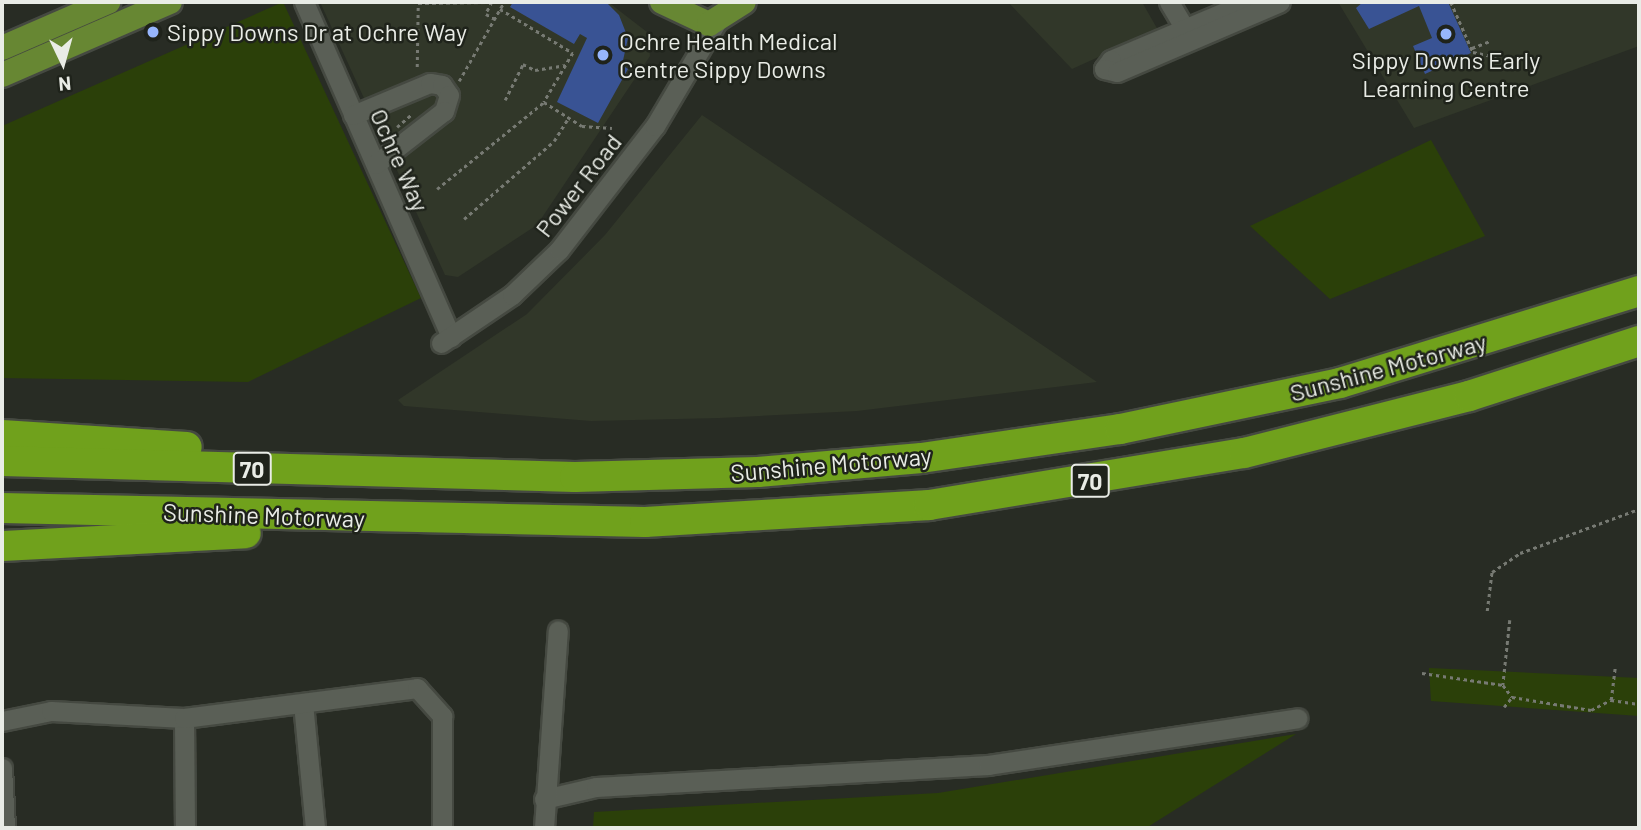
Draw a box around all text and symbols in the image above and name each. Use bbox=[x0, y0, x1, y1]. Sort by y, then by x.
place label: Sippy Downs Dr at Ochre Way bbox=[167, 18, 467, 46]
marker: Sippy Downs Dr at Ochre Way bbox=[145, 24, 161, 40]
marker: Sippy Downs Early Learning Centre bbox=[1438, 26, 1454, 42]
place label: Ochre Health Medical Centre Sippy Downs bbox=[619, 27, 838, 83]
north arrow bbox=[28, 28, 98, 98]
marker: Ochre Health Medical Centre Sippy Downs bbox=[593, 45, 613, 65]
place label: Sippy Downs Early Learning Centre bbox=[1352, 46, 1540, 102]
text: N bbox=[58, 72, 72, 96]
street label: Ochre Way bbox=[365, 104, 435, 216]
street label: Power Road bbox=[529, 128, 627, 242]
street label: Sunshine Motorway bbox=[1287, 327, 1489, 407]
street label: Sunshine Motorway bbox=[729, 441, 933, 487]
road number: 70 bbox=[231, 449, 273, 489]
road number: 70 bbox=[1069, 461, 1111, 500]
street label: Sunshine Motorway bbox=[163, 497, 365, 533]

